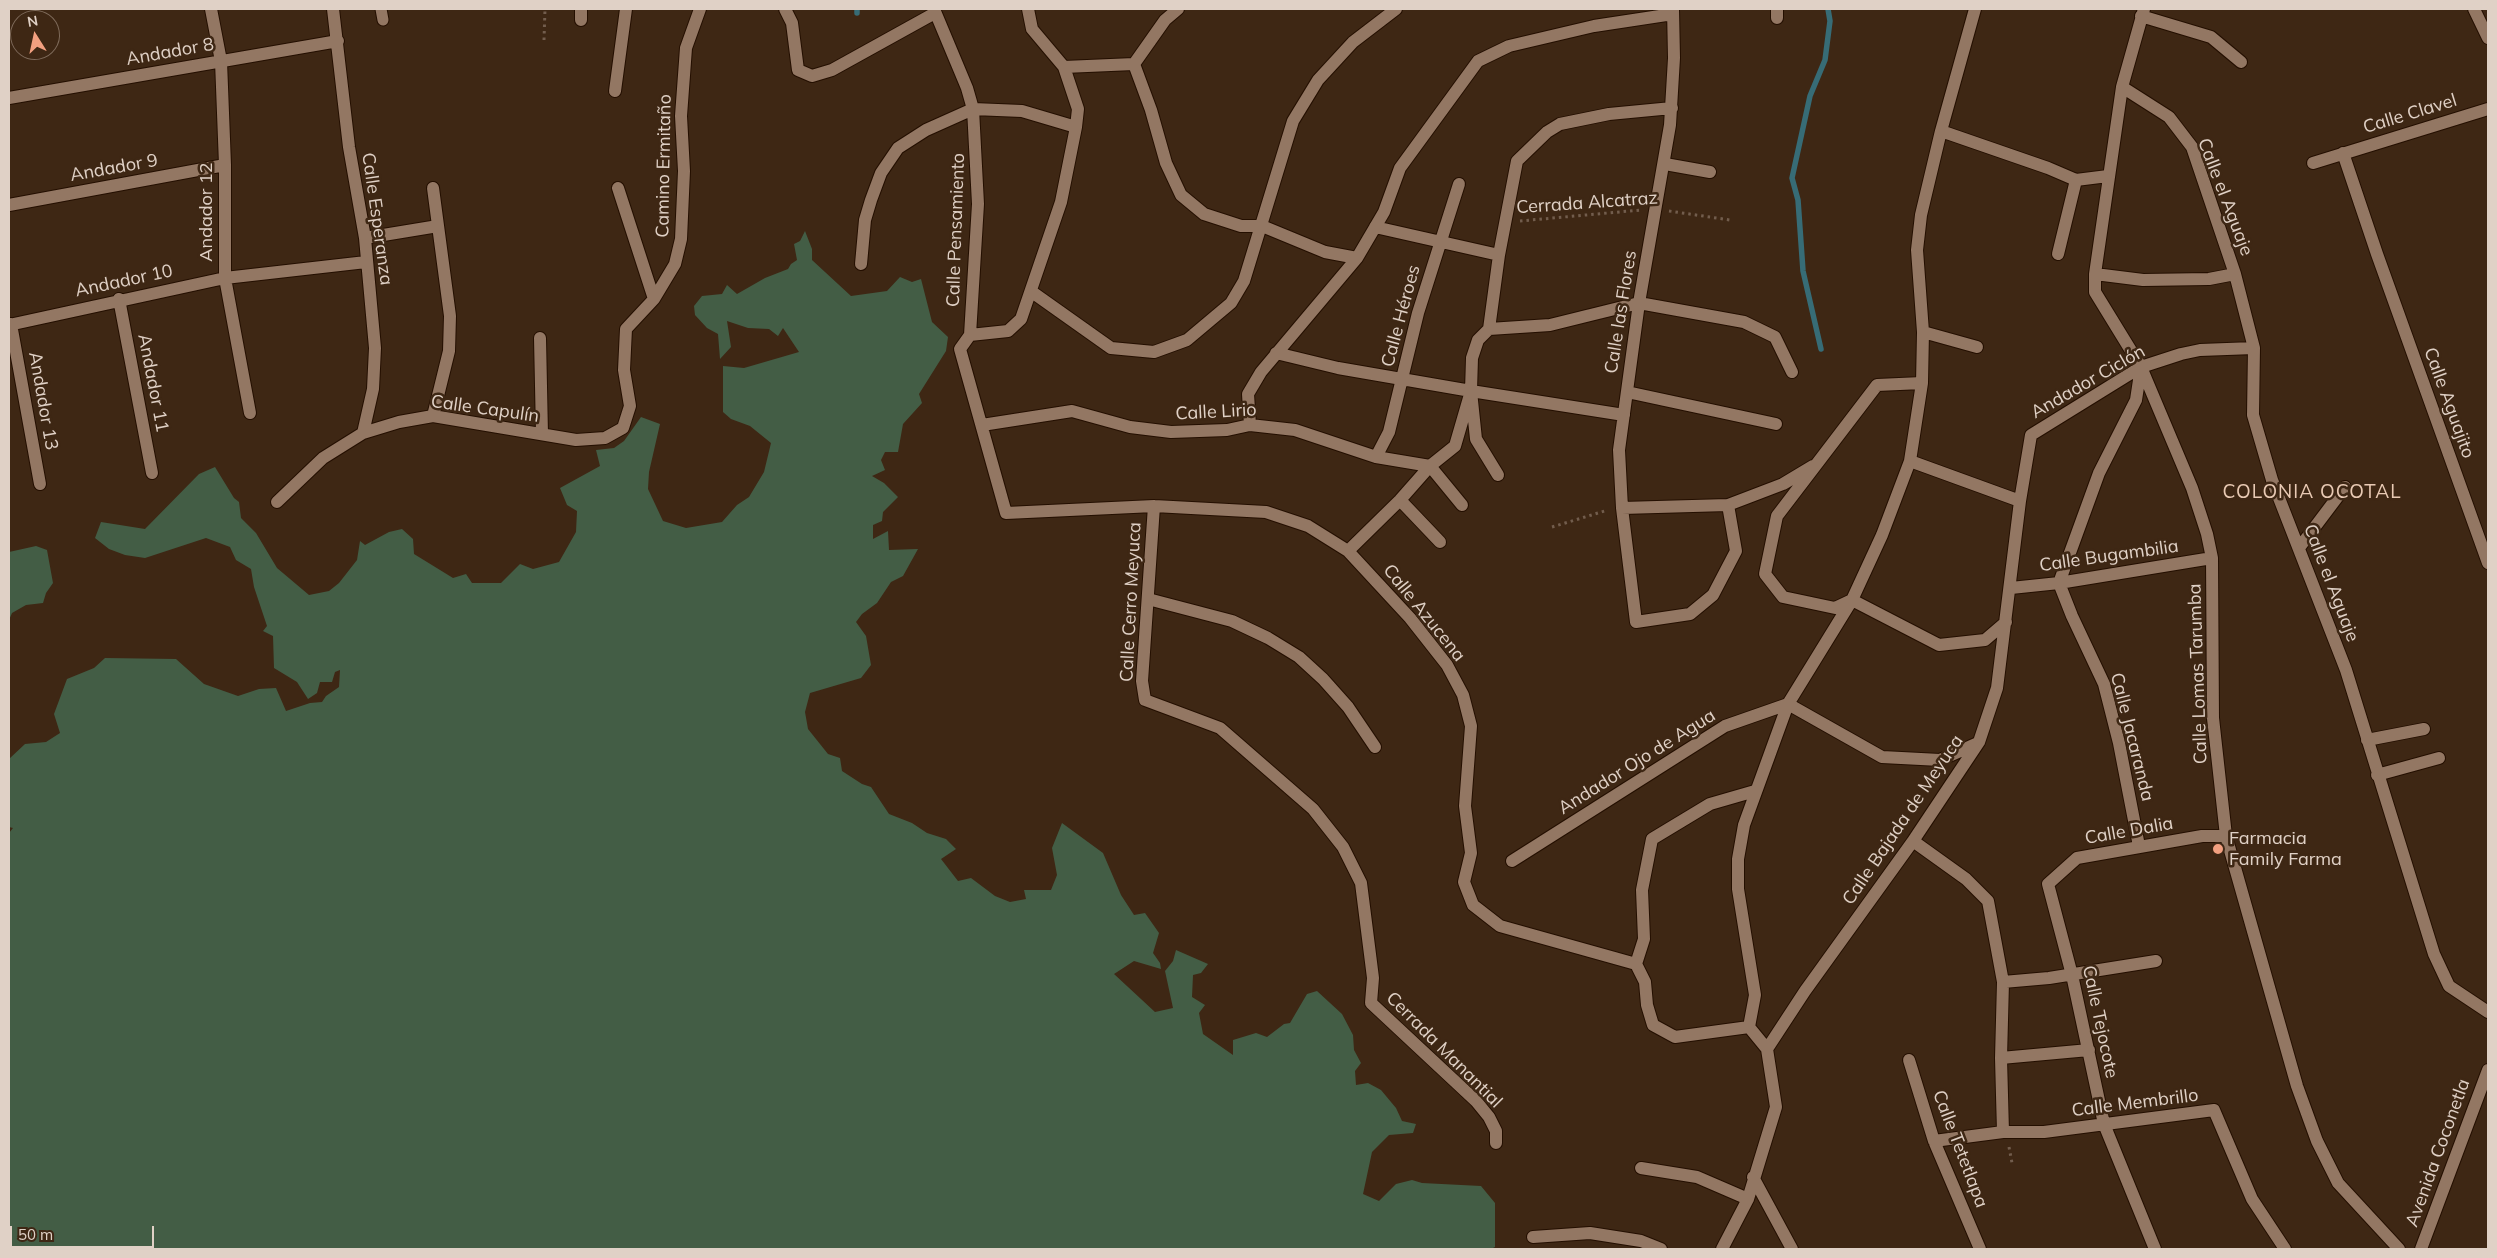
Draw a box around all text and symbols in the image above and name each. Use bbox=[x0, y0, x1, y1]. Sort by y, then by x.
north arrow bbox=[10, 10, 60, 60]
text: N bbox=[26, 11, 39, 31]
street label: Andador 8 bbox=[125, 34, 215, 70]
street label: Calle Clavel bbox=[2361, 90, 2459, 138]
street label: Camino Ermitaño bbox=[652, 94, 676, 238]
street label: Calle el Aguaje bbox=[2193, 135, 2257, 259]
street label: Andador 9 bbox=[69, 150, 159, 186]
street label: Calle Esperanza bbox=[357, 151, 397, 287]
street label: Calle Pensamiento bbox=[943, 153, 969, 307]
street label: Andador 12 bbox=[196, 162, 218, 262]
street label: Cerrada Alcatraz bbox=[1516, 187, 1658, 219]
street label: Calle las Flores bbox=[1601, 249, 1641, 375]
street label: Andador 10 bbox=[73, 260, 175, 302]
street label: Calle Héroes bbox=[1377, 263, 1425, 369]
street label: Andador 11 bbox=[133, 332, 173, 434]
street label: Andador Ciclón bbox=[2027, 341, 2149, 423]
street label: Calle Aguajito bbox=[2419, 345, 2479, 461]
street label: Andador 13 bbox=[24, 350, 62, 452]
street label: Calle Capulín bbox=[430, 391, 540, 427]
street label: Calle Lirio bbox=[1175, 399, 1257, 425]
district label: COLONIA OCOTAL bbox=[2221, 481, 2403, 503]
street label: Calle el Aguaje bbox=[2299, 521, 2363, 645]
street label: Calle Cerro Meyuca bbox=[1116, 522, 1146, 682]
street label: Calle Bugambilia bbox=[2038, 536, 2180, 576]
street label: Calle Azucena bbox=[1378, 560, 1470, 666]
street label: Calle Lomas Tarumba bbox=[2184, 583, 2212, 765]
street label: Calle Jacaranda bbox=[2106, 671, 2158, 803]
street label: Andador Ojo de Agua bbox=[1554, 705, 1720, 819]
street label: Calle Bajada de Meyuca bbox=[1838, 731, 1968, 909]
street label: Calle Dalia bbox=[2083, 813, 2175, 849]
place label: Farmacia Family Farma bbox=[2229, 828, 2342, 871]
marker: Farmacia Family Farma bbox=[2211, 842, 2225, 856]
street label: Calle Tejocote bbox=[2078, 964, 2122, 1080]
street label: Cerrada Manantial bbox=[1381, 987, 1507, 1113]
street label: Avenida Coconetla bbox=[2401, 1076, 2475, 1230]
street label: Calle Membrillo bbox=[2070, 1085, 2200, 1121]
street label: Calle Tetetlapa bbox=[1928, 1087, 1992, 1211]
scale bar bbox=[12, 1216, 156, 1248]
text: 50 m bbox=[18, 1225, 53, 1244]

